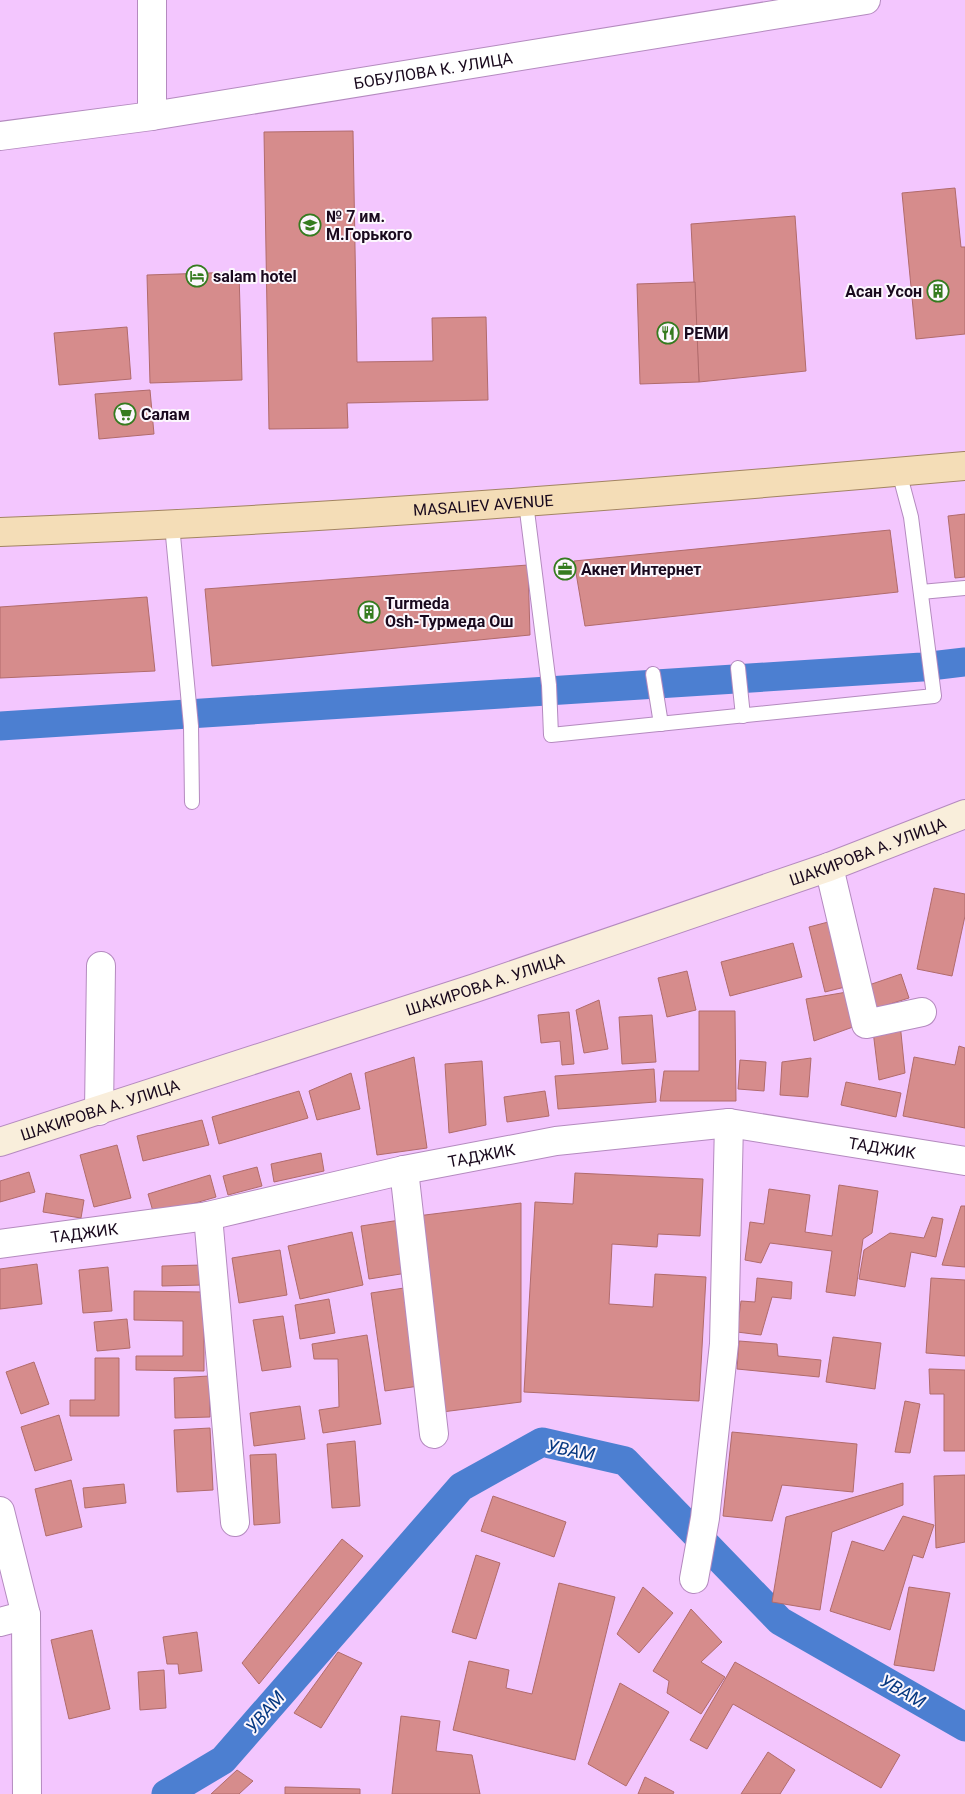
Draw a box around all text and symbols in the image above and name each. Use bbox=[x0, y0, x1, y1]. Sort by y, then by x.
street label: БОБУЛОВА К. УЛИЦА bbox=[352, 48, 514, 93]
place label: № 7 им. М.Горького bbox=[326, 207, 412, 244]
school or university icon: № 7 им. М.Горького bbox=[298, 213, 322, 237]
hotel icon: salam hotel bbox=[185, 264, 209, 288]
place label: salam hotel bbox=[213, 267, 297, 286]
building icon: Асан Усон bbox=[926, 279, 950, 303]
place label: Асан Усон bbox=[845, 282, 922, 301]
restaurant icon: РЕМИ bbox=[656, 321, 680, 345]
place label: РЕМИ bbox=[684, 324, 729, 343]
supermarket icon: Салам bbox=[113, 402, 137, 426]
place label: Салам bbox=[141, 405, 190, 424]
street label: MASALIEV AVENUE bbox=[412, 490, 554, 519]
office icon: Акнет Интернет bbox=[553, 557, 577, 581]
place label: Акнет Интернет bbox=[581, 560, 702, 579]
place label: Turmeda Osh-Турмеда Ош bbox=[385, 594, 514, 631]
building icon: Turmeda Osh-Турмеда Ош bbox=[357, 600, 381, 624]
street label: ШАКИРОВА А. УЛИЦА bbox=[787, 813, 949, 889]
street label: ШАКИРОВА А. УЛИЦА bbox=[403, 949, 567, 1019]
street label: ШАКИРОВА А. УЛИЦА bbox=[18, 1075, 182, 1144]
street label: ТАДЖИК bbox=[847, 1133, 918, 1163]
street label: ТАДЖИК bbox=[446, 1139, 517, 1171]
street label: ТАДЖИК bbox=[49, 1219, 120, 1247]
water label: УВАМ bbox=[545, 1435, 598, 1465]
water label: УВАМ bbox=[877, 1670, 930, 1713]
water label: УВАМ bbox=[241, 1686, 289, 1737]

